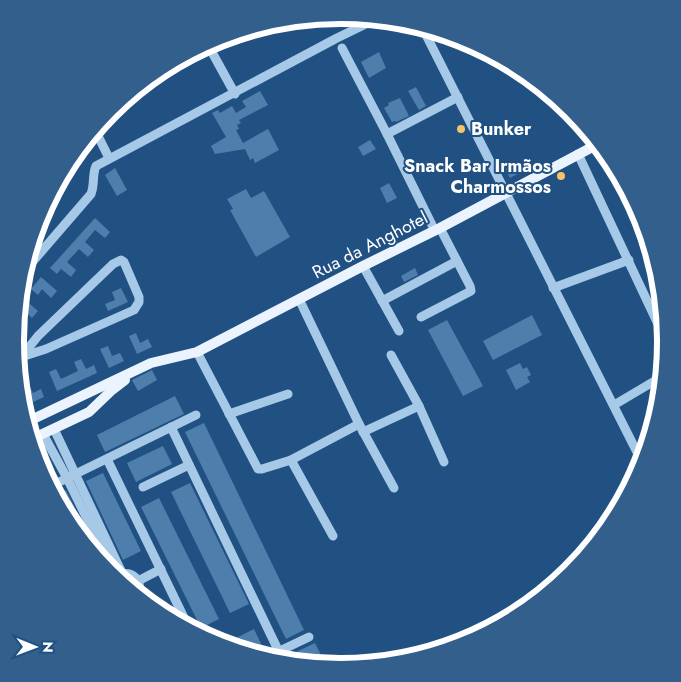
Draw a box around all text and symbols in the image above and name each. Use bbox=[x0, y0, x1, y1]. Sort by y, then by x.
place label: Bunker bbox=[471, 116, 532, 142]
marker: Bunker bbox=[455, 123, 467, 135]
place label: Snack Bar Irmãos Charmossos bbox=[404, 153, 551, 200]
marker: Snack Bar Irmãos Charmossos bbox=[555, 170, 567, 182]
street label: Rua da Anghotel bbox=[308, 205, 432, 285]
north arrow bbox=[10, 622, 60, 672]
text: N bbox=[38, 641, 58, 653]

